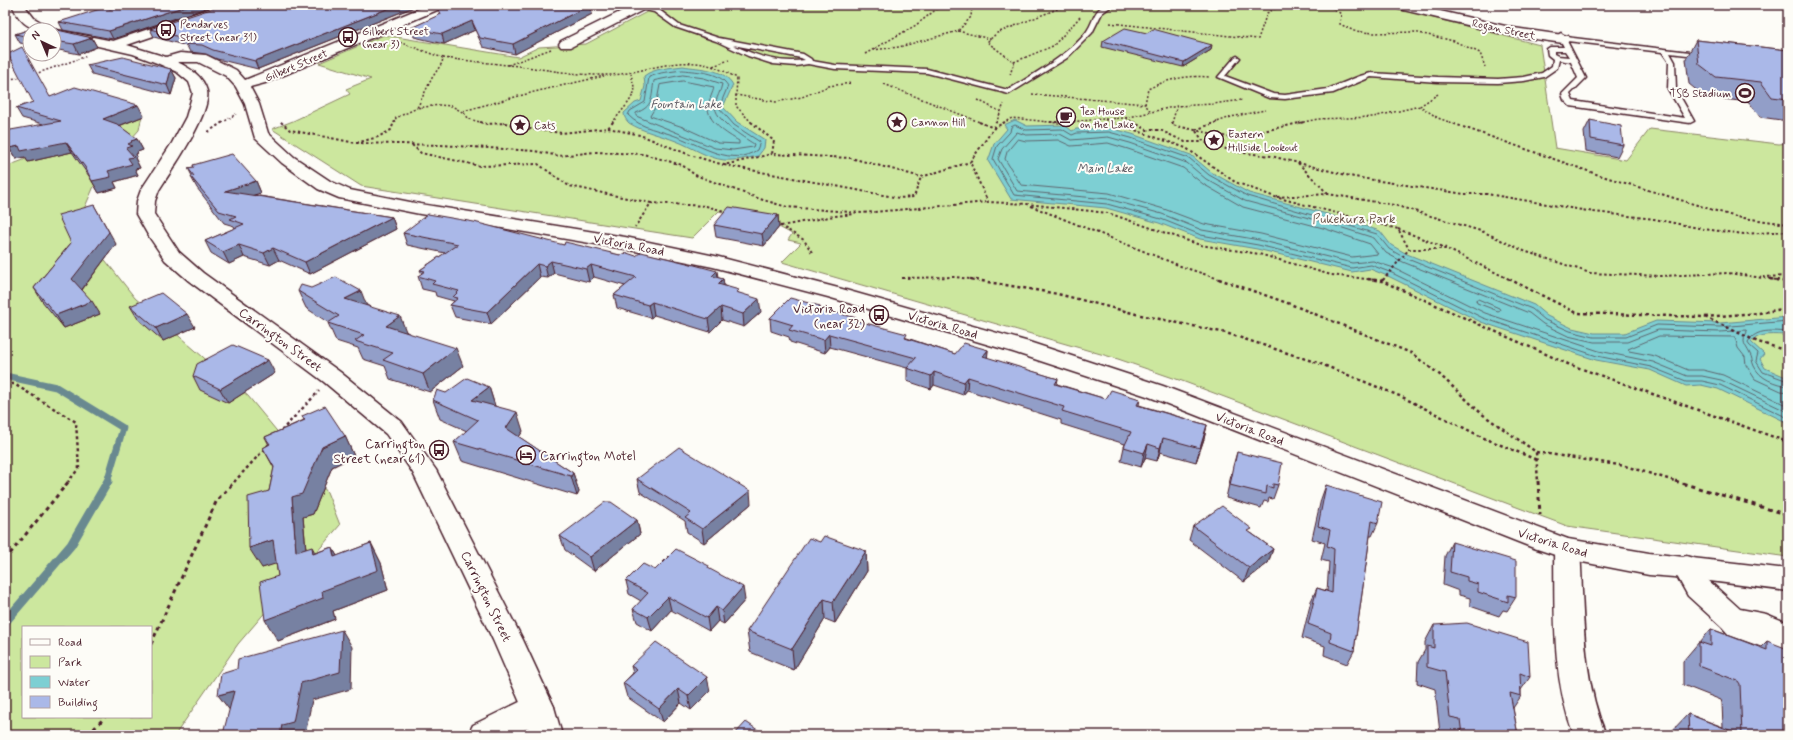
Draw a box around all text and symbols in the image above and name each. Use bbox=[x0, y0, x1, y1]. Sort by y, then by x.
street label: Rogan Street bbox=[1470, 16, 1537, 46]
place label: Pendarves Street (near 31) bbox=[180, 18, 257, 45]
bus stop icon: Pendarves Street (near 31) bbox=[155, 19, 177, 41]
north arrow bbox=[22, 22, 62, 62]
place label: Gilbert Street (near 3) bbox=[362, 25, 429, 52]
bus stop icon: Gilbert Street (near 3) bbox=[337, 26, 359, 48]
text: N bbox=[28, 28, 43, 43]
street label: Gilbert Street bbox=[263, 46, 330, 85]
sports icon: TSB Stadium bbox=[1734, 82, 1756, 104]
place label: TSB Stadium bbox=[1670, 87, 1731, 101]
water label: Fountain Lake bbox=[650, 97, 722, 113]
place label: Tea House on the Lake bbox=[1080, 105, 1135, 132]
cafe icon: Tea House on the Lake bbox=[1055, 106, 1077, 128]
place icon: Cannon Hill bbox=[886, 111, 908, 133]
place icon: Cats bbox=[509, 114, 531, 136]
place label: Cannon Hill bbox=[911, 116, 966, 130]
place label: Cats bbox=[534, 119, 555, 133]
place label: Eastern Hillside Lookout bbox=[1228, 128, 1298, 155]
place icon: Eastern Hillside Lookout bbox=[1203, 129, 1225, 151]
water label: Main Lake bbox=[1077, 161, 1134, 177]
park label: Pukekura Park bbox=[1313, 211, 1396, 228]
street label: Victoria Road bbox=[592, 230, 666, 261]
place label: Victoria Road (near 32) bbox=[793, 301, 865, 333]
street label: Carrington Street bbox=[234, 304, 325, 378]
bus stop icon: Victoria Road (near 32) bbox=[868, 304, 890, 326]
street label: Victoria Road bbox=[906, 307, 980, 344]
street label: Victoria Road bbox=[1213, 409, 1286, 450]
place label: Carrington Street (near 61) bbox=[334, 436, 425, 468]
bus stop icon: Carrington Street (near 61) bbox=[428, 439, 450, 461]
hotel icon: Carrington Motel bbox=[515, 444, 537, 466]
place label: Carrington Motel bbox=[540, 448, 636, 467]
street label: Victoria Road bbox=[1516, 525, 1590, 562]
street label: Carrington Street bbox=[455, 549, 515, 646]
legend bbox=[22, 626, 152, 718]
text: Road bbox=[58, 635, 82, 651]
text: Park bbox=[58, 655, 82, 671]
text: Water bbox=[58, 675, 90, 691]
text: Building bbox=[58, 695, 98, 712]

